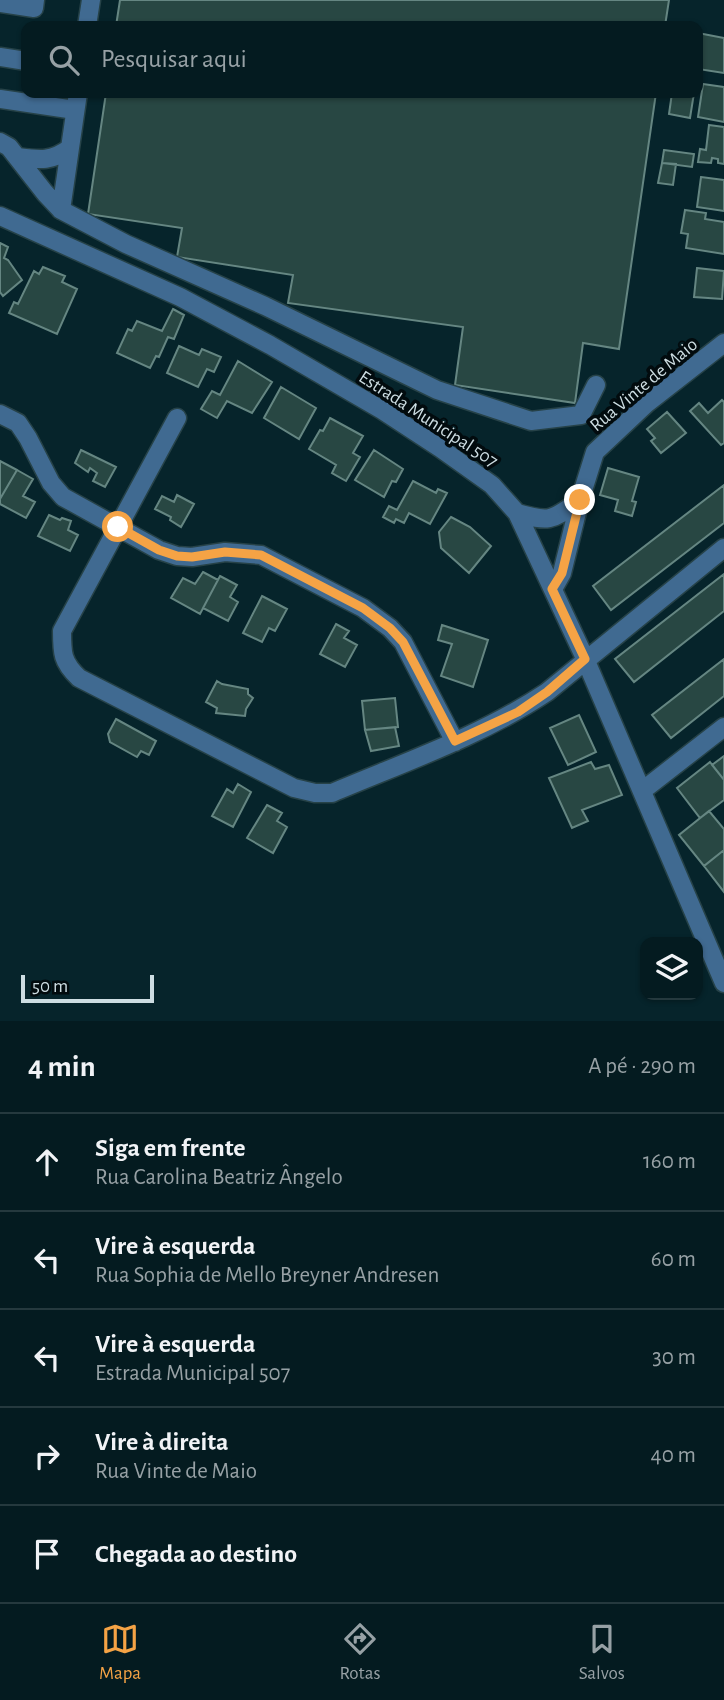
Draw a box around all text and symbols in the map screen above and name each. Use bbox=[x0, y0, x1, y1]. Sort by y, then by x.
search box bbox=[21, 21, 703, 98]
icon: search bbox=[45, 41, 83, 79]
text: Pesquisar aqui bbox=[101, 46, 247, 72]
street label: Rua Vinte de Maio bbox=[587, 335, 701, 435]
street label: Estrada Municipal 507 bbox=[355, 367, 501, 471]
route end bbox=[564, 484, 595, 515]
route start bbox=[102, 511, 133, 542]
map controls bbox=[640, 937, 703, 1000]
button: layers bbox=[640, 937, 703, 1000]
scale bar bbox=[21, 972, 154, 1004]
text: 50 m bbox=[32, 977, 68, 996]
text: 4 min bbox=[28, 1052, 96, 1082]
text: A pé · 290 m bbox=[588, 1055, 696, 1078]
text: Siga em frente bbox=[95, 1135, 246, 1161]
icon: ahead bbox=[28, 1143, 66, 1181]
text: 160 m bbox=[643, 1150, 696, 1173]
text: Rua Carolina Beatriz Ângelo bbox=[95, 1166, 343, 1189]
text: Vire à esquerda bbox=[95, 1233, 256, 1259]
icon: left bbox=[28, 1241, 66, 1279]
text: 60 m bbox=[651, 1248, 696, 1271]
text: Rua Sophia de Mello Breyner Andresen bbox=[95, 1264, 439, 1287]
text: Vire à esquerda bbox=[95, 1331, 256, 1357]
icon: left bbox=[28, 1339, 66, 1377]
text: 30 m bbox=[652, 1346, 696, 1369]
text: Estrada Municipal 507 bbox=[95, 1362, 290, 1385]
text: Vire à direita bbox=[95, 1429, 229, 1455]
icon: right bbox=[28, 1437, 66, 1475]
text: 40 m bbox=[651, 1444, 696, 1467]
text: Rua Vinte de Maio bbox=[95, 1460, 257, 1483]
icon: arrive bbox=[28, 1535, 66, 1573]
text: Chegada ao destino bbox=[95, 1541, 297, 1567]
tab: Mapa bbox=[99, 1620, 141, 1685]
tab: Rotas bbox=[339, 1620, 380, 1685]
tab: Salvos bbox=[579, 1620, 625, 1685]

